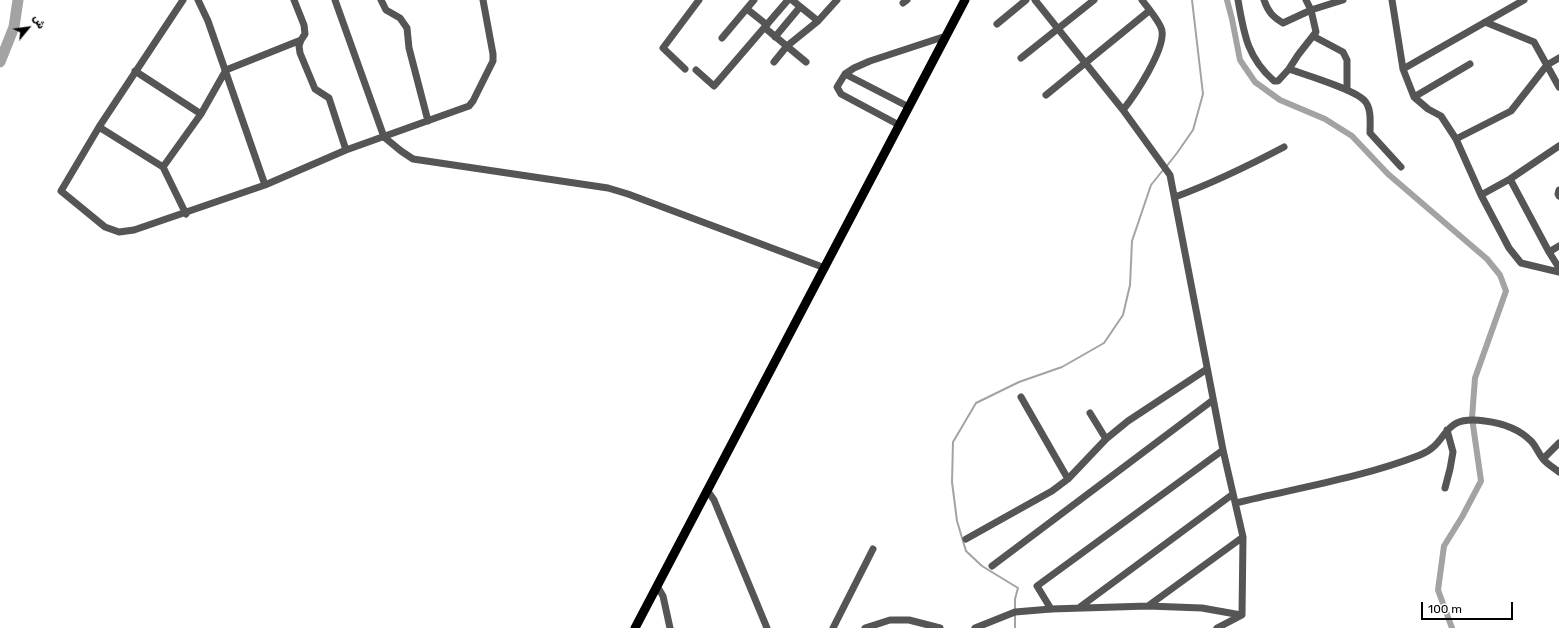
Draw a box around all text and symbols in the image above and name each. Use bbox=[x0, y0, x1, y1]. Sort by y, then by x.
north arrow bbox=[8, 8, 48, 48]
text: ش bbox=[30, 13, 48, 31]
scale bar bbox=[1423, 594, 1515, 620]
text: 100 m bbox=[1428, 602, 1462, 616]

